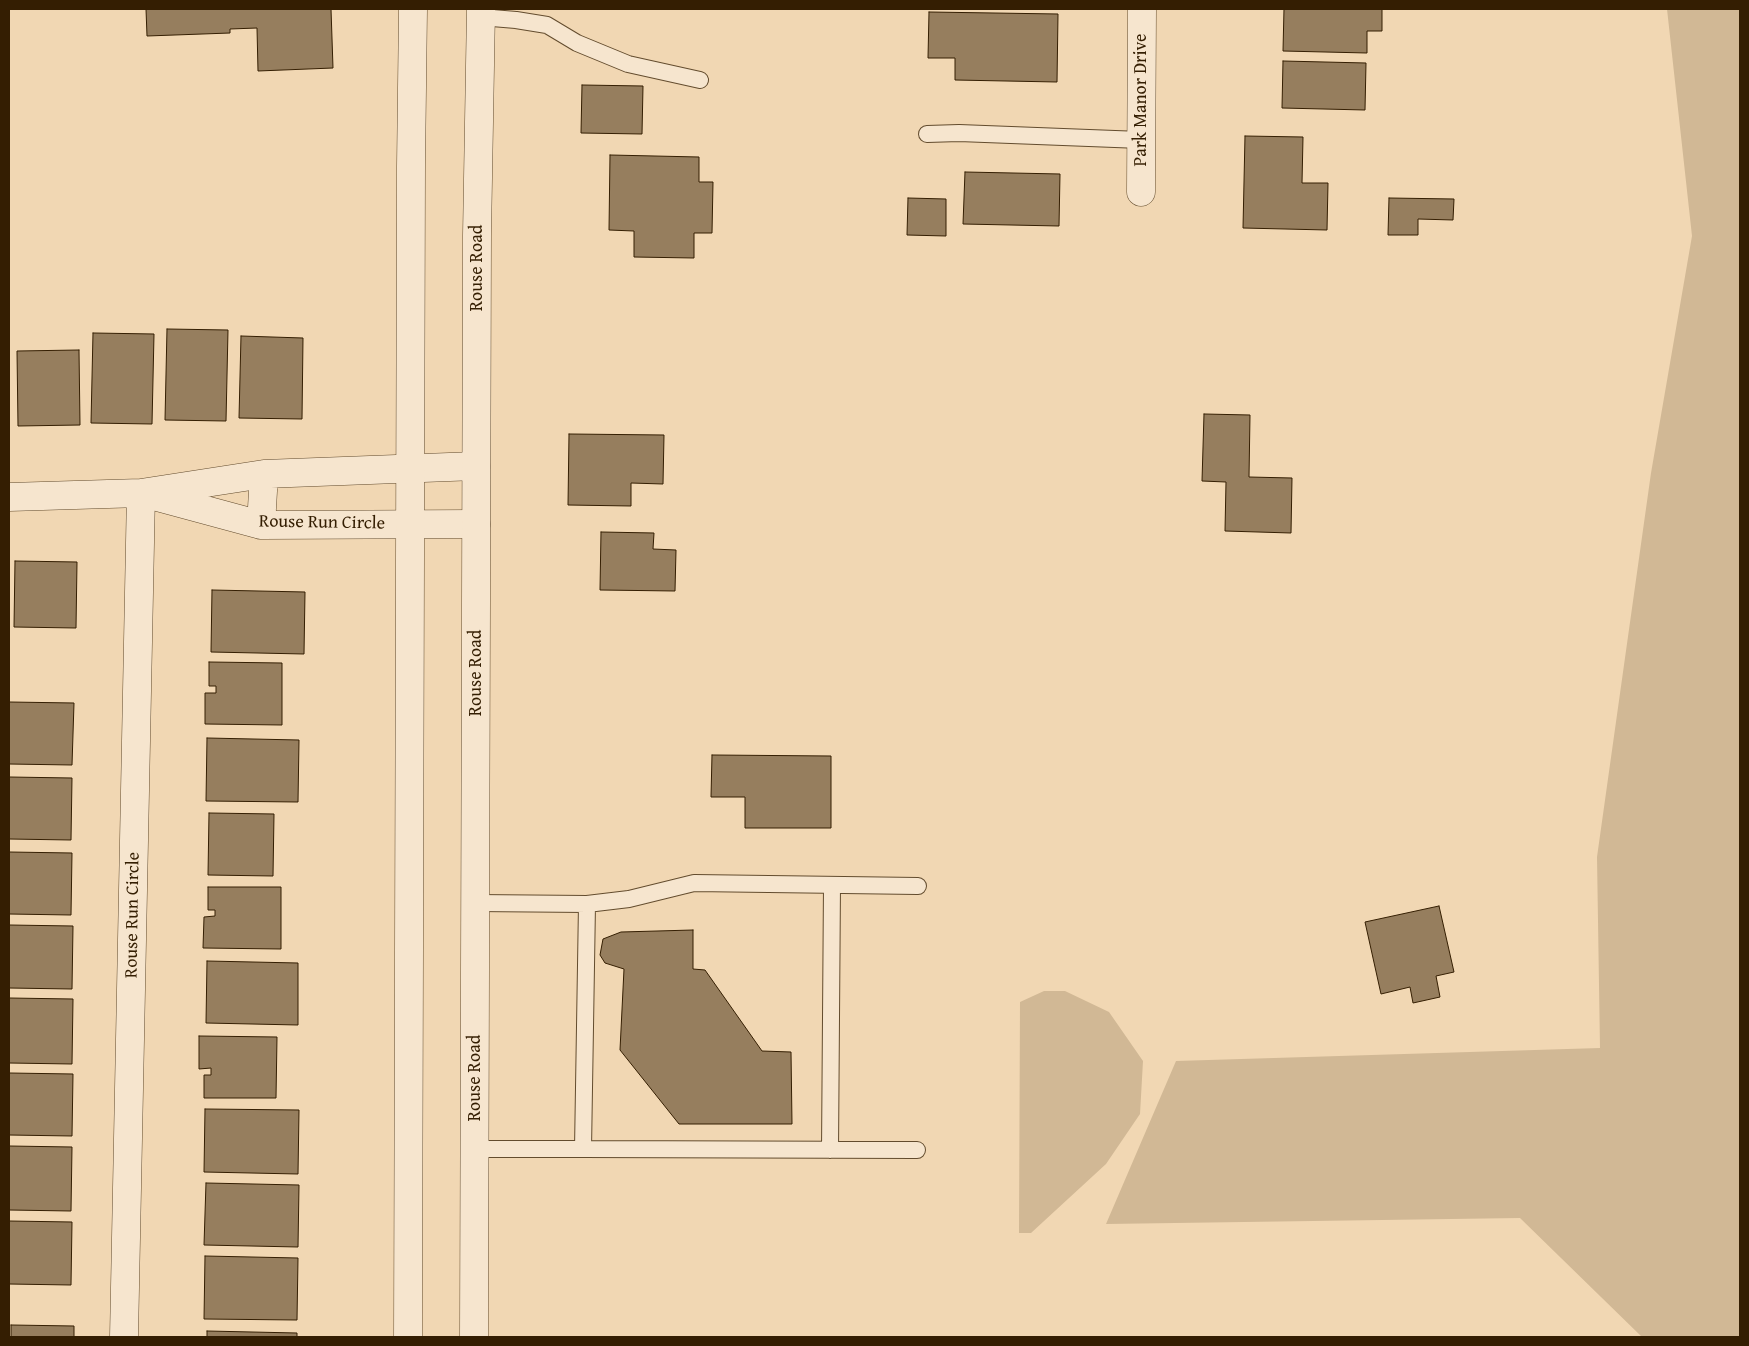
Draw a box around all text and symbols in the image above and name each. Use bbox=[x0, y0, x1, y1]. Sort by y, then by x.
street label: Park Manor Drive bbox=[1130, 33, 1152, 167]
street label: Rouse Road bbox=[466, 225, 488, 311]
street label: Rouse Run Circle bbox=[259, 511, 385, 535]
street label: Rouse Road bbox=[465, 630, 487, 716]
street label: Rouse Run Circle bbox=[121, 852, 145, 978]
street label: Rouse Road bbox=[464, 1035, 486, 1121]

